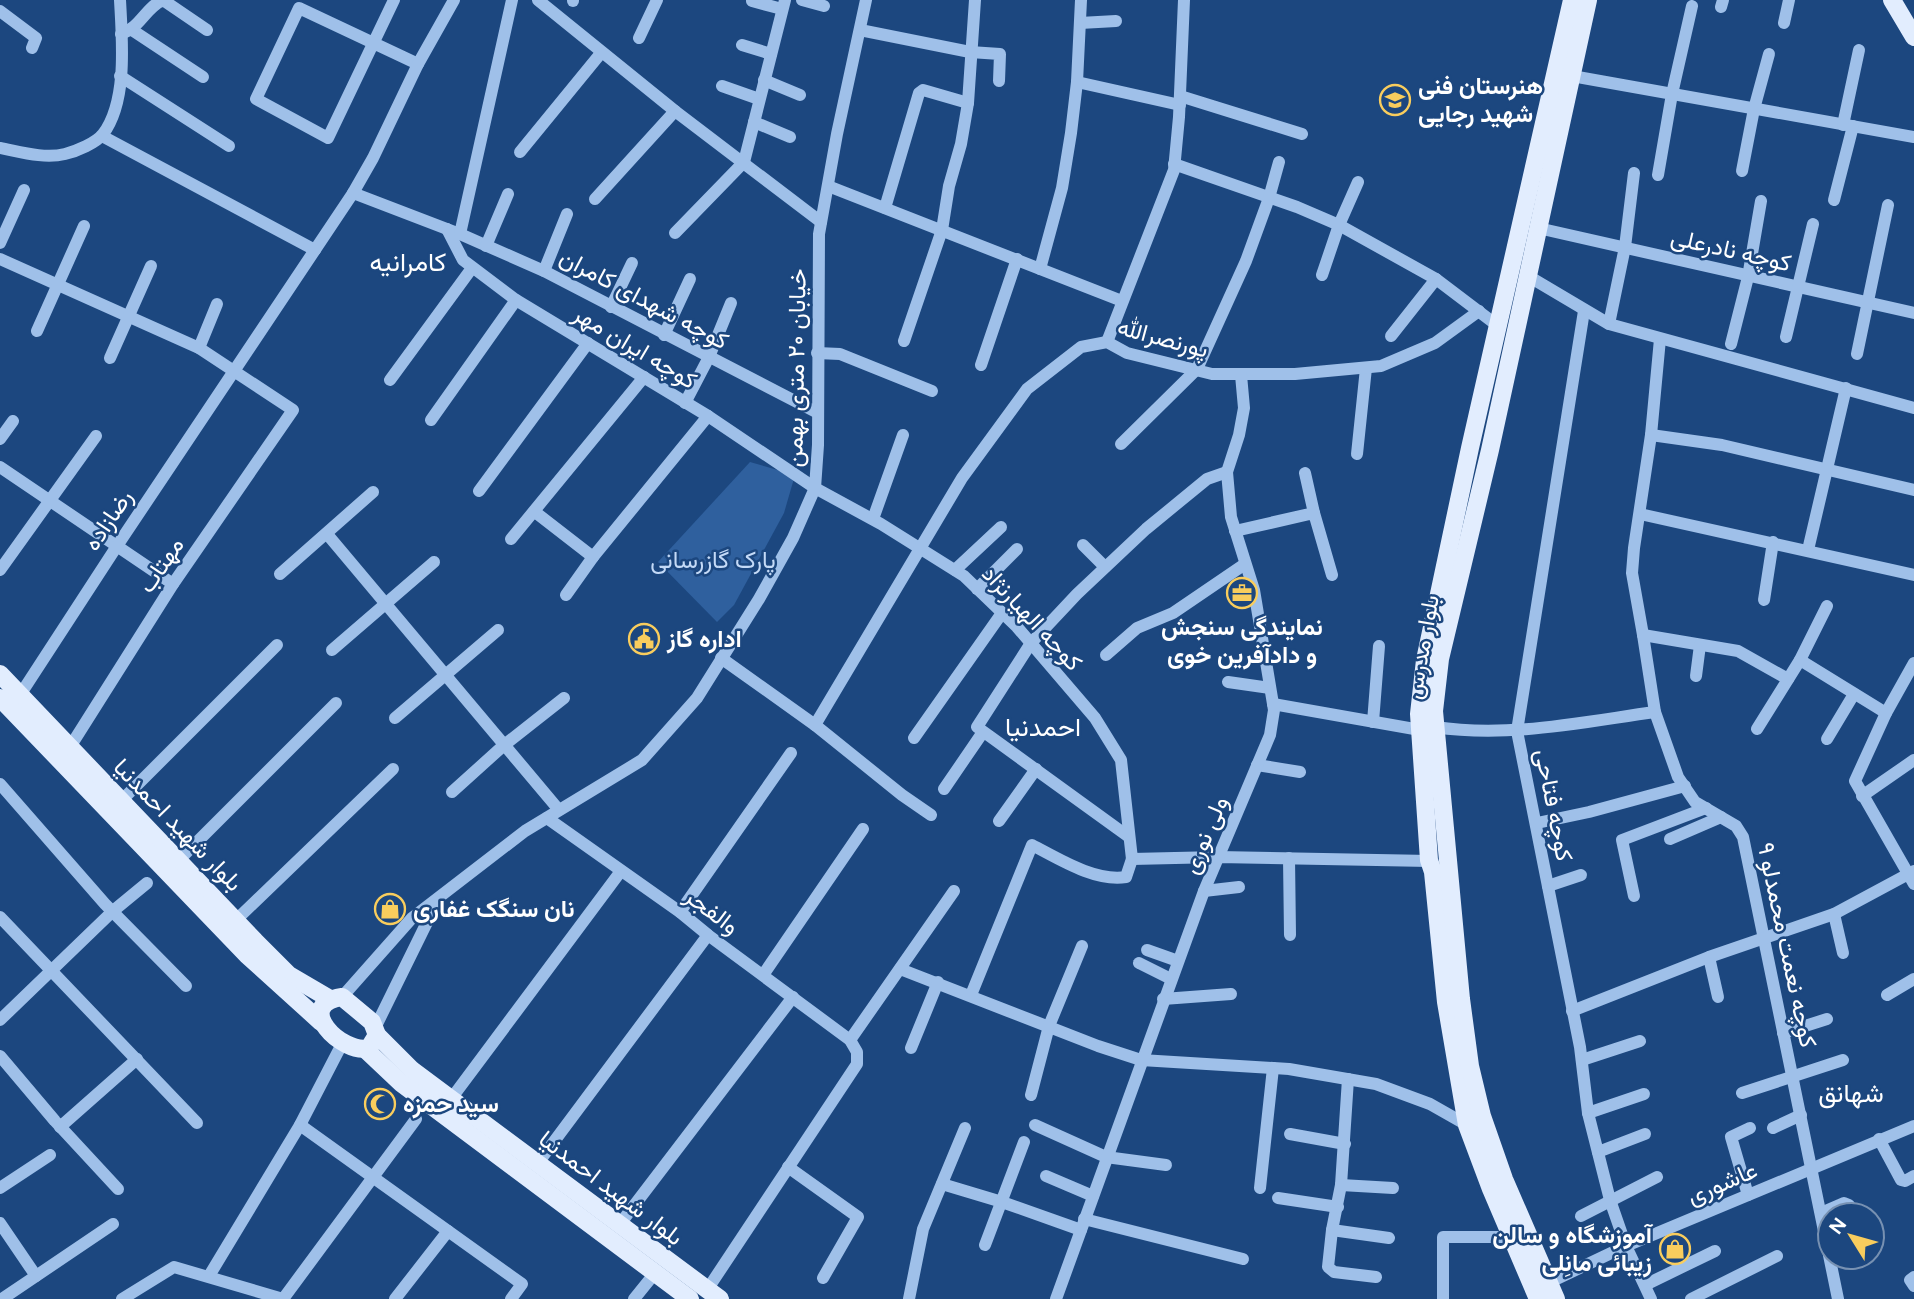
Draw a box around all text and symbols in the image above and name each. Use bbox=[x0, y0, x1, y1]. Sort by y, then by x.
place label: هنرستان فنی شهید رجایی bbox=[1418, 71, 1543, 129]
school or university icon: هنرستان فنی شهید رجایی bbox=[1378, 83, 1412, 117]
street label: کوچه نادرعلی bbox=[1668, 222, 1794, 279]
street label: کوچه شهدای کامران bbox=[554, 242, 734, 357]
district label: کامرانیه bbox=[370, 246, 446, 278]
street label: خیابان ۲۰ متری بهمن bbox=[779, 268, 813, 468]
street label: کوچه ایران مهر bbox=[566, 298, 702, 397]
street label: پورنصرالله bbox=[1114, 311, 1212, 365]
street label: رضازاده bbox=[77, 484, 139, 556]
street label: مهتاب bbox=[131, 531, 191, 599]
park label: پارک گازرسانی bbox=[650, 545, 776, 576]
street label: کوچه الهیارنژاد bbox=[975, 559, 1089, 678]
office icon: نمایندگی سنجش و دادآفرین خوی bbox=[1225, 576, 1259, 610]
street label: بلوار مدرس bbox=[1398, 593, 1446, 701]
place label: نمایندگی سنجش و دادآفرین خوی bbox=[1161, 612, 1323, 670]
public building icon: اداره گاز bbox=[627, 622, 661, 656]
place label: اداره گاز bbox=[666, 624, 742, 654]
district label: احمدنیا bbox=[1005, 711, 1081, 743]
street label: کوچه فتاحی bbox=[1527, 746, 1580, 864]
street label: بلوار شهید احمدنیا bbox=[107, 752, 249, 898]
street label: ولی نوری bbox=[1175, 792, 1235, 878]
street label: کوچه نعمت محمدلو ۹ bbox=[1750, 840, 1823, 1051]
street label: والفجر bbox=[678, 880, 745, 941]
shop icon: نان سنگک غفاری bbox=[373, 892, 407, 926]
place label: نان سنگک غفاری bbox=[413, 894, 574, 924]
district label: شهانق bbox=[1818, 1077, 1884, 1109]
mosque icon: سید حمزه bbox=[363, 1087, 397, 1121]
place label: سید حمزه bbox=[403, 1089, 499, 1119]
street label: بلوار شهید احمدنیا bbox=[533, 1124, 689, 1252]
street label: عاشوری bbox=[1682, 1155, 1762, 1211]
north arrow bbox=[1816, 1201, 1886, 1271]
text: N bbox=[1824, 1213, 1851, 1239]
place label: آموزشگاه و سالن زیبائی مانِلی bbox=[1492, 1220, 1654, 1278]
shop icon: آموزشگاه و سالن زیبائی مانِلی bbox=[1658, 1232, 1692, 1266]

